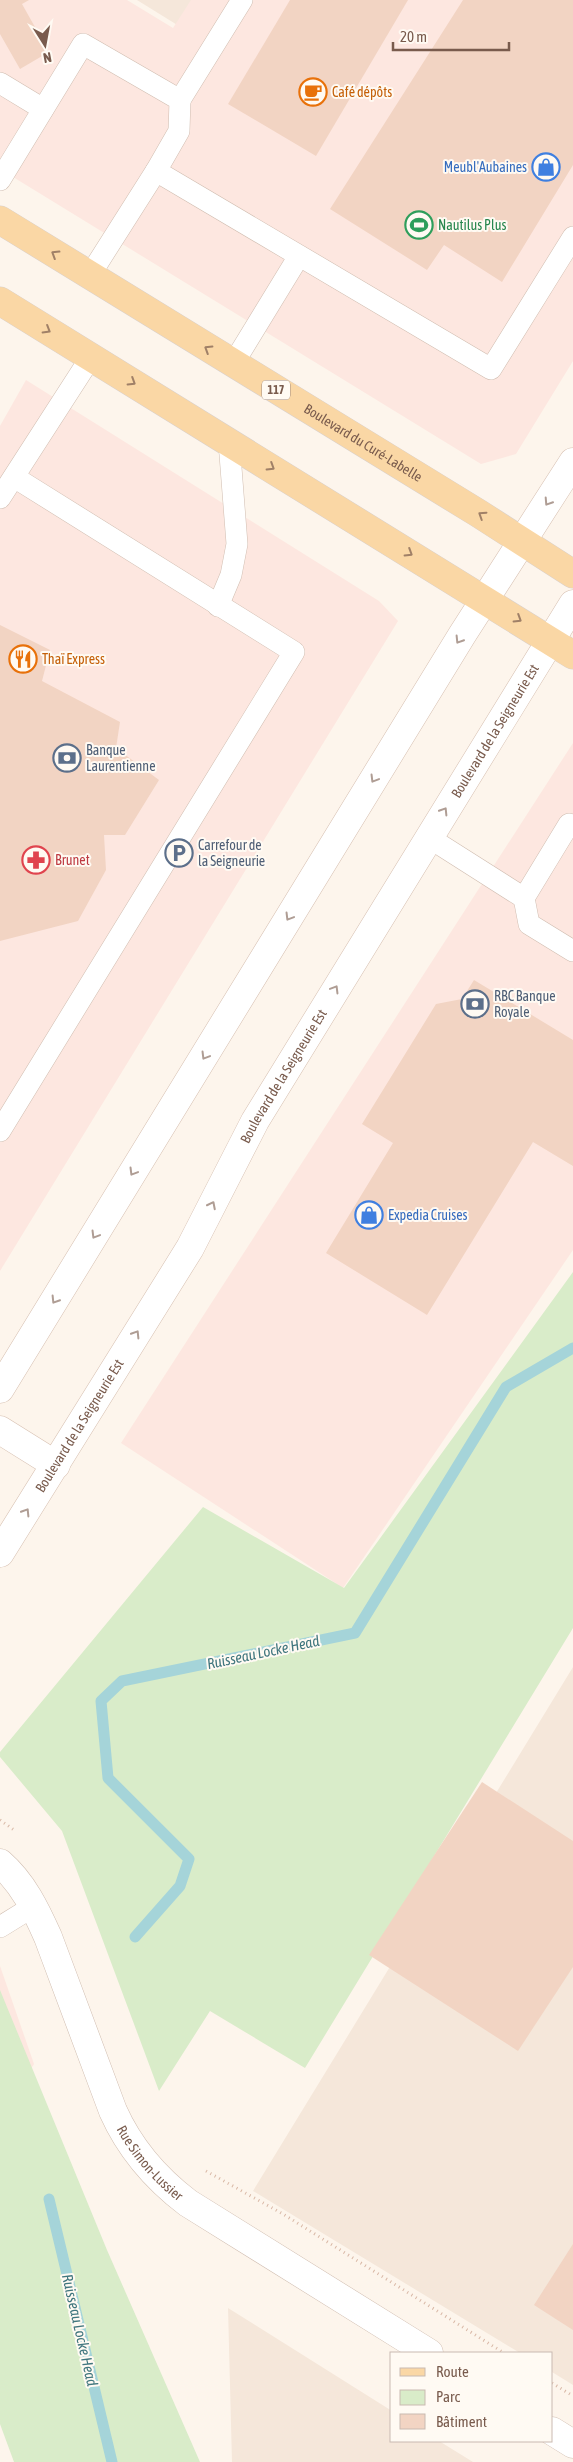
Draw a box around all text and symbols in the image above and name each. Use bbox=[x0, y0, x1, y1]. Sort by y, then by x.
north arrow bbox=[20, 20, 70, 70]
scale bar bbox=[393, 20, 509, 52]
text: 20 m bbox=[400, 28, 427, 45]
text: N bbox=[42, 49, 53, 66]
cafe icon: Café dépôts bbox=[298, 77, 328, 107]
place label: Café dépôts bbox=[332, 84, 392, 100]
shop icon: Meubl'Aubaines bbox=[531, 152, 561, 182]
place label: Meubl'Aubaines bbox=[444, 159, 527, 175]
sports icon: Nautilus Plus bbox=[404, 210, 434, 240]
place label: Nautilus Plus bbox=[438, 217, 506, 233]
one-way arrow bbox=[52, 250, 61, 260]
one-way arrow bbox=[42, 324, 51, 334]
one-way arrow bbox=[205, 345, 214, 355]
one-way arrow bbox=[127, 376, 136, 386]
road number: 117 bbox=[262, 380, 290, 400]
street label: Boulevard du Curé-Labelle bbox=[301, 400, 425, 485]
one-way arrow bbox=[265, 461, 274, 471]
one-way arrow bbox=[545, 496, 554, 506]
one-way arrow bbox=[478, 512, 487, 522]
one-way arrow bbox=[404, 546, 413, 556]
one-way arrow bbox=[512, 613, 521, 623]
one-way arrow bbox=[456, 635, 466, 644]
restaurant icon: Thaï Express bbox=[8, 644, 38, 674]
place label: Thaï Express bbox=[42, 651, 105, 667]
street label: Boulevard de la Seigneurie Est bbox=[448, 661, 542, 801]
place label: Banque Laurentienne bbox=[86, 742, 156, 774]
bank icon: Banque Laurentienne bbox=[52, 743, 82, 773]
one-way arrow bbox=[371, 773, 381, 782]
one-way arrow bbox=[438, 808, 447, 817]
place label: Carrefour de la Seigneurie bbox=[198, 837, 265, 869]
parking icon: Carrefour de la Seigneurie bbox=[164, 838, 194, 868]
pharmacy icon: Brunet bbox=[21, 845, 51, 875]
place label: Brunet bbox=[55, 852, 90, 868]
one-way arrow bbox=[286, 912, 296, 921]
one-way arrow bbox=[328, 986, 338, 995]
place label: RBC Banque Royale bbox=[494, 988, 556, 1020]
bank icon: RBC Banque Royale bbox=[460, 989, 490, 1019]
street label: Boulevard de la Seigneurie Est bbox=[237, 1006, 330, 1146]
one-way arrow bbox=[201, 1050, 211, 1059]
one-way arrow bbox=[130, 1167, 139, 1176]
shop icon: Expedia Cruises bbox=[354, 1200, 384, 1230]
one-way arrow bbox=[206, 1201, 216, 1210]
place label: Expedia Cruises bbox=[388, 1207, 468, 1223]
one-way arrow bbox=[91, 1229, 101, 1238]
one-way arrow bbox=[52, 1294, 61, 1303]
one-way arrow bbox=[130, 1330, 140, 1339]
street label: Boulevard de la Seigneurie Est bbox=[32, 1356, 127, 1495]
one-way arrow bbox=[19, 1508, 29, 1517]
water label: Ruisseau Locke Head bbox=[205, 1632, 321, 1672]
street label: Rue Simon-Lussier bbox=[114, 2123, 187, 2204]
water label: Ruisseau Locke Head bbox=[59, 2272, 101, 2388]
legend bbox=[390, 2352, 553, 2442]
text: Route bbox=[436, 2363, 469, 2380]
text: Parc bbox=[436, 2388, 460, 2405]
text: Bâtiment bbox=[436, 2413, 487, 2430]

